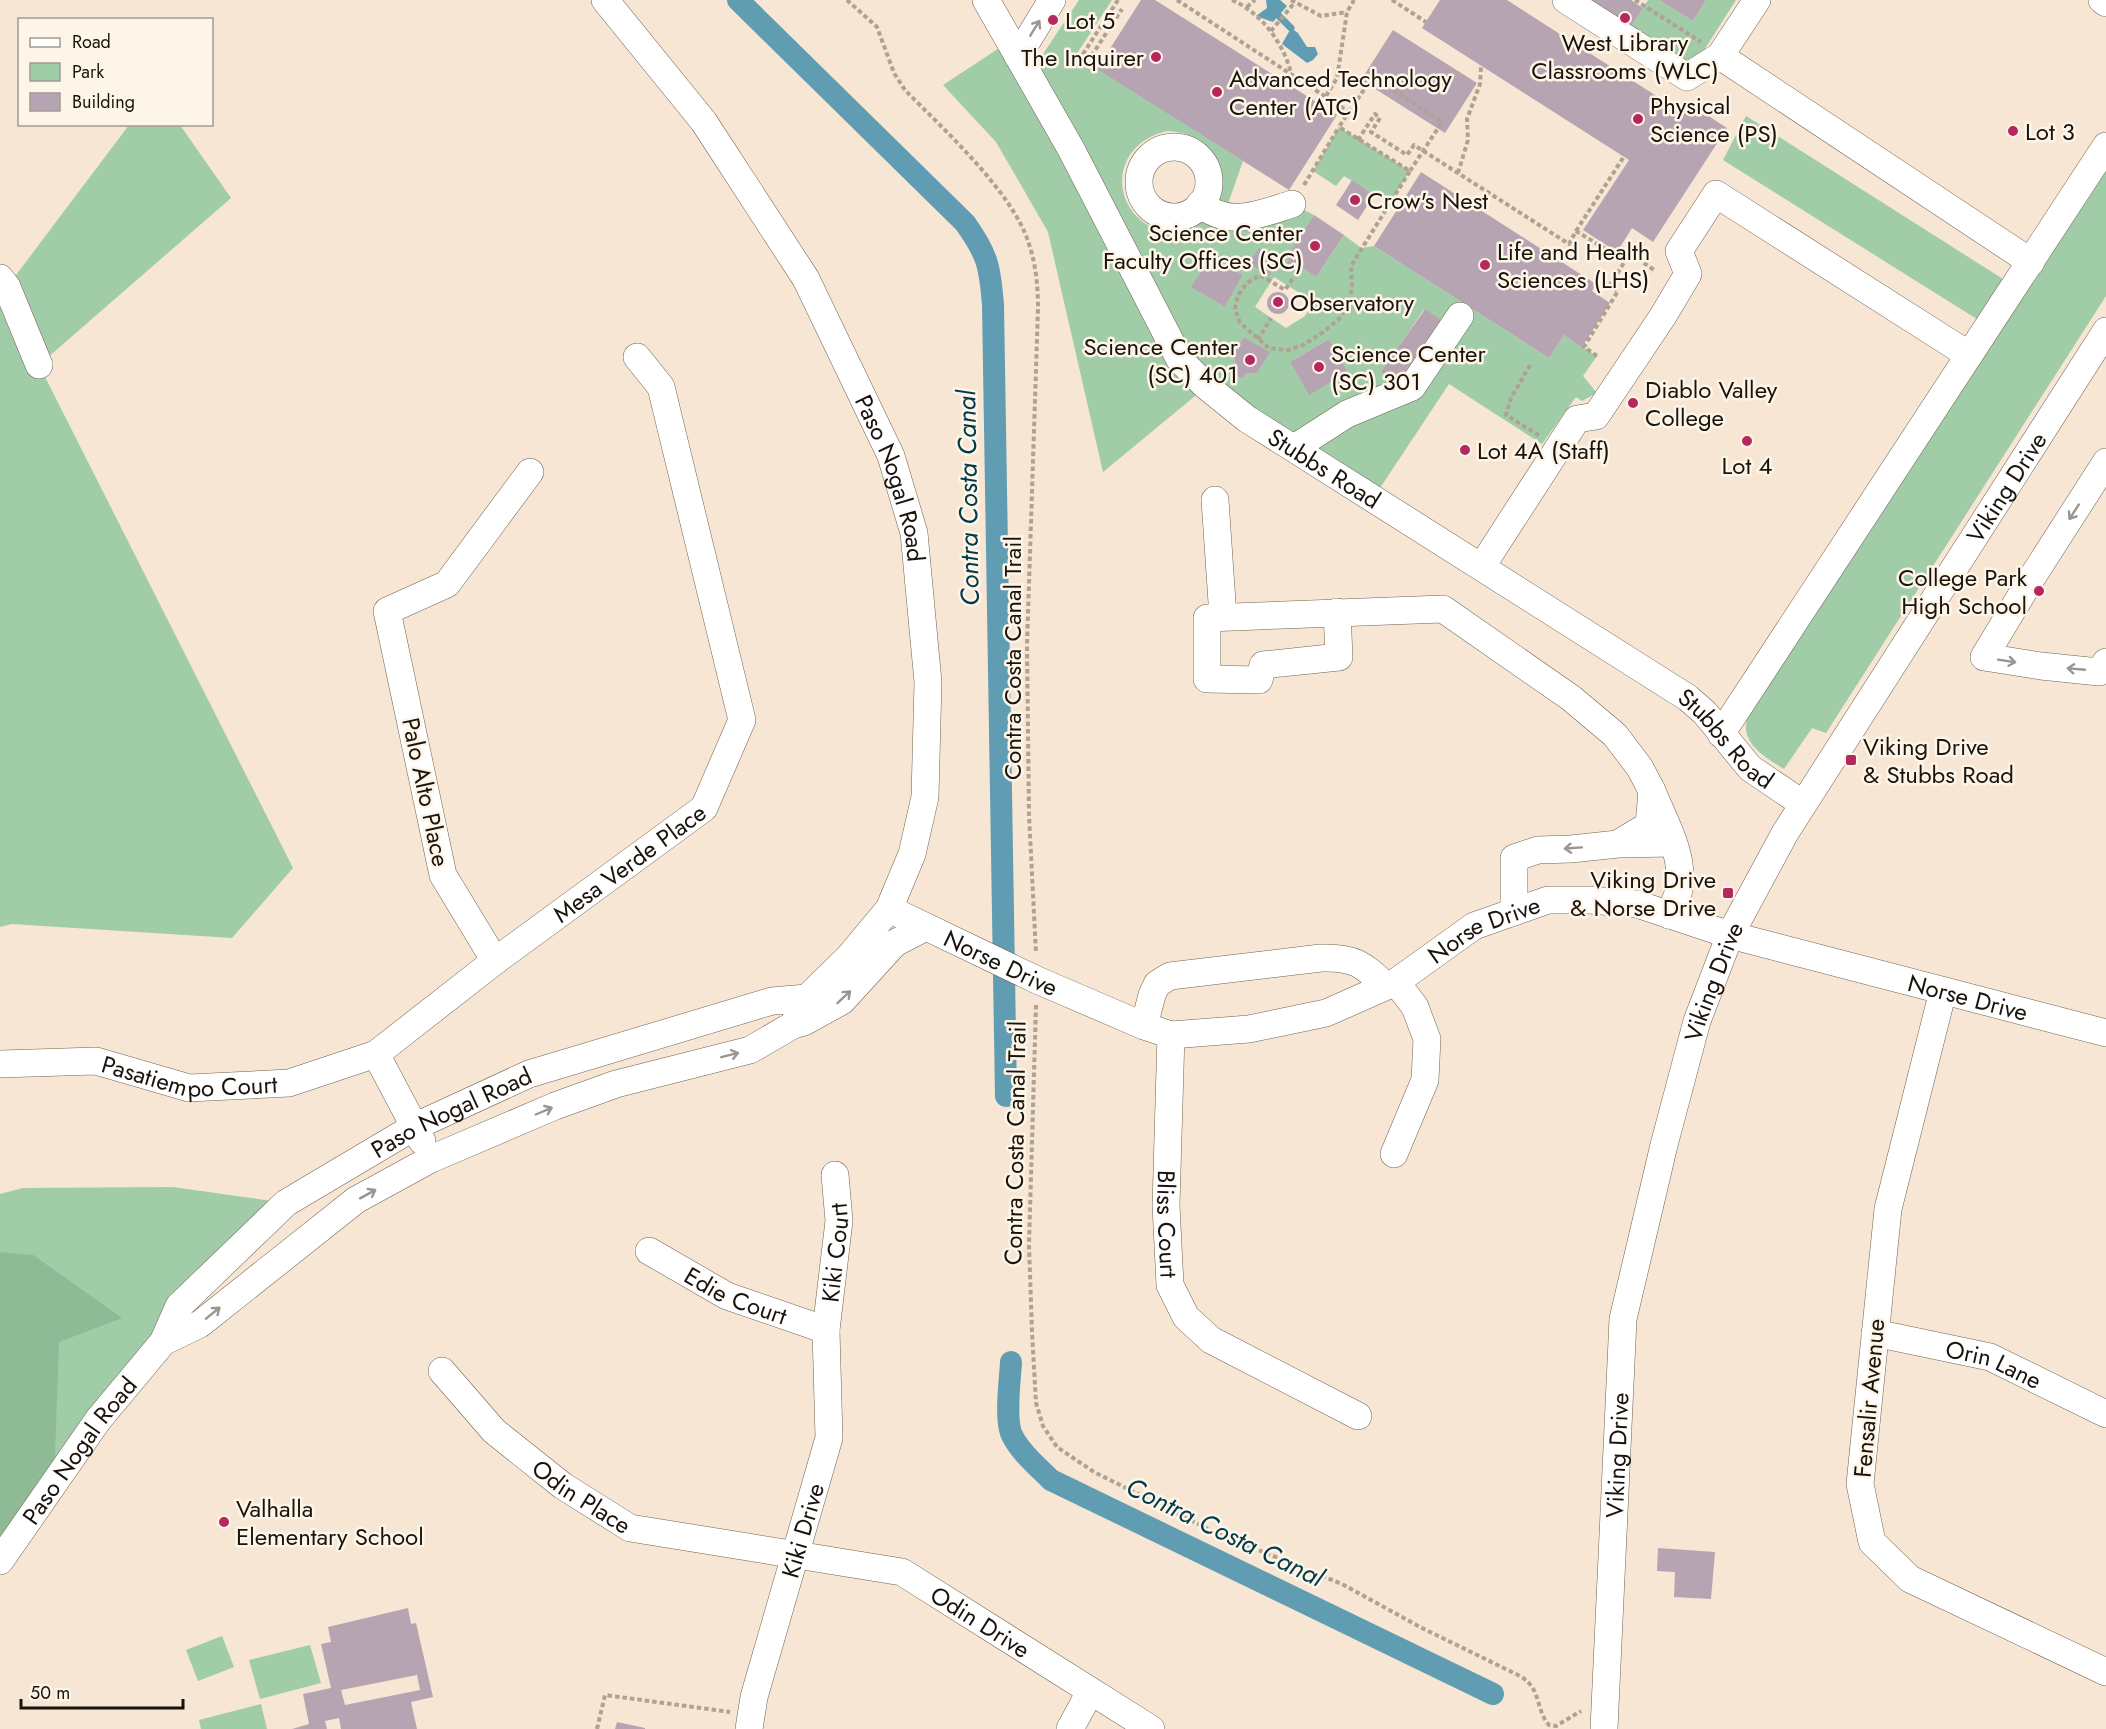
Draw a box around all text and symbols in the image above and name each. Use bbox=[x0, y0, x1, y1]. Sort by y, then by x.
place label: Lot 5 bbox=[1065, 3, 1115, 38]
marker: West Library Classrooms (WLC) bbox=[1618, 11, 1632, 25]
marker: Lot 5 bbox=[1046, 13, 1060, 27]
legend bbox=[18, 18, 213, 126]
one-way arrow bbox=[1030, 20, 1042, 37]
place label: West Library Classrooms (WLC) bbox=[1531, 25, 1719, 88]
text: Road bbox=[72, 29, 111, 55]
place label: The Inquirer bbox=[1021, 40, 1145, 75]
marker: The Inquirer bbox=[1149, 50, 1163, 64]
text: Park bbox=[72, 59, 104, 85]
place label: Advanced Technology Center (ATC) bbox=[1229, 61, 1452, 124]
marker: Advanced Technology Center (ATC) bbox=[1210, 85, 1224, 99]
place label: Physical Science (PS) bbox=[1650, 88, 1778, 151]
text: Building bbox=[72, 89, 135, 115]
marker: Physical Science (PS) bbox=[1631, 112, 1645, 126]
place label: Lot 3 bbox=[2025, 114, 2075, 149]
marker: Lot 3 bbox=[2006, 124, 2020, 138]
place label: Crow's Nest bbox=[1367, 183, 1488, 218]
marker: Crow's Nest bbox=[1348, 193, 1362, 207]
place label: Science Center Faculty Offices (SC) bbox=[1103, 215, 1304, 278]
place label: Life and Health Sciences (LHS) bbox=[1497, 234, 1650, 297]
marker: Science Center Faculty Offices (SC) bbox=[1308, 239, 1322, 253]
marker: Life and Health Sciences (LHS) bbox=[1478, 258, 1492, 272]
place label: Observatory bbox=[1290, 285, 1415, 320]
marker: Observatory bbox=[1271, 295, 1285, 309]
place label: Science Center (SC) 401 bbox=[1083, 329, 1239, 392]
place label: Science Center (SC) 301 bbox=[1331, 336, 1486, 399]
marker: Science Center (SC) 401 bbox=[1243, 353, 1257, 367]
marker: Science Center (SC) 301 bbox=[1312, 360, 1326, 374]
place label: Diablo Valley College bbox=[1645, 372, 1778, 435]
street label: Paso Nogal Road bbox=[846, 389, 934, 563]
water label: Contra Costa Canal bbox=[947, 389, 989, 606]
marker: Diablo Valley College bbox=[1626, 396, 1640, 410]
street label: Stubbs Road bbox=[1261, 419, 1388, 517]
street label: Viking Drive bbox=[1958, 425, 2055, 550]
place label: Lot 4A (Staff) bbox=[1477, 433, 1610, 468]
marker: Lot 4 bbox=[1740, 434, 1754, 448]
marker: Lot 4A (Staff) bbox=[1458, 443, 1472, 457]
place label: Lot 4 bbox=[1722, 448, 1772, 483]
one-way arrow bbox=[2068, 503, 2081, 520]
street label: Contra Costa Canal Trail bbox=[995, 536, 1030, 780]
place label: College Park High School bbox=[1898, 560, 2027, 623]
marker: College Park High School bbox=[2032, 584, 2046, 598]
one-way arrow bbox=[1996, 655, 2016, 666]
one-way arrow bbox=[2067, 663, 2086, 674]
street label: Stubbs Road bbox=[1672, 679, 1781, 797]
street label: Palo Alto Place bbox=[393, 714, 459, 870]
place label: Viking Drive & Stubbs Road bbox=[1863, 729, 2014, 792]
marker: Viking Drive & Stubbs Road bbox=[1844, 753, 1858, 767]
street label: Mesa Verde Place bbox=[545, 795, 713, 931]
one-way arrow bbox=[1564, 843, 1584, 854]
place label: Viking Drive & Norse Drive bbox=[1570, 862, 1716, 925]
marker: Viking Drive & Norse Drive bbox=[1721, 886, 1735, 900]
street label: Norse Drive bbox=[1420, 887, 1545, 972]
street label: Viking Drive bbox=[1675, 915, 1752, 1045]
street label: Norse Drive bbox=[938, 920, 1063, 1004]
street label: Norse Drive bbox=[1904, 965, 2032, 1029]
one-way arrow bbox=[836, 990, 851, 1004]
street label: Contra Costa Canal Trail bbox=[995, 1021, 1035, 1265]
street label: Pasatiempo Court bbox=[98, 1046, 278, 1106]
one-way arrow bbox=[721, 1049, 740, 1061]
street label: Paso Nogal Road bbox=[364, 1058, 537, 1166]
one-way arrow bbox=[534, 1105, 552, 1116]
street label: Bliss Court bbox=[1149, 1169, 1187, 1279]
one-way arrow bbox=[358, 1188, 376, 1199]
street label: Kiki Court bbox=[812, 1201, 857, 1304]
street label: Edie Court bbox=[678, 1258, 792, 1333]
one-way arrow bbox=[205, 1307, 221, 1320]
street label: Fensalir Avenue bbox=[1845, 1317, 1893, 1479]
street label: Orin Lane bbox=[1943, 1331, 2048, 1397]
street label: Paso Nogal Road bbox=[13, 1369, 145, 1531]
street label: Viking Drive bbox=[1596, 1392, 1637, 1519]
street label: Odin Place bbox=[525, 1450, 638, 1542]
water label: Contra Costa Canal bbox=[1120, 1468, 1331, 1597]
street label: Kiki Drive bbox=[772, 1479, 833, 1582]
place label: Valhalla Elementary School bbox=[236, 1491, 424, 1554]
marker: Valhalla Elementary School bbox=[217, 1515, 231, 1529]
street label: Odin Drive bbox=[924, 1577, 1037, 1666]
scale bar bbox=[21, 1672, 183, 1710]
text: 50 m bbox=[30, 1680, 70, 1706]

